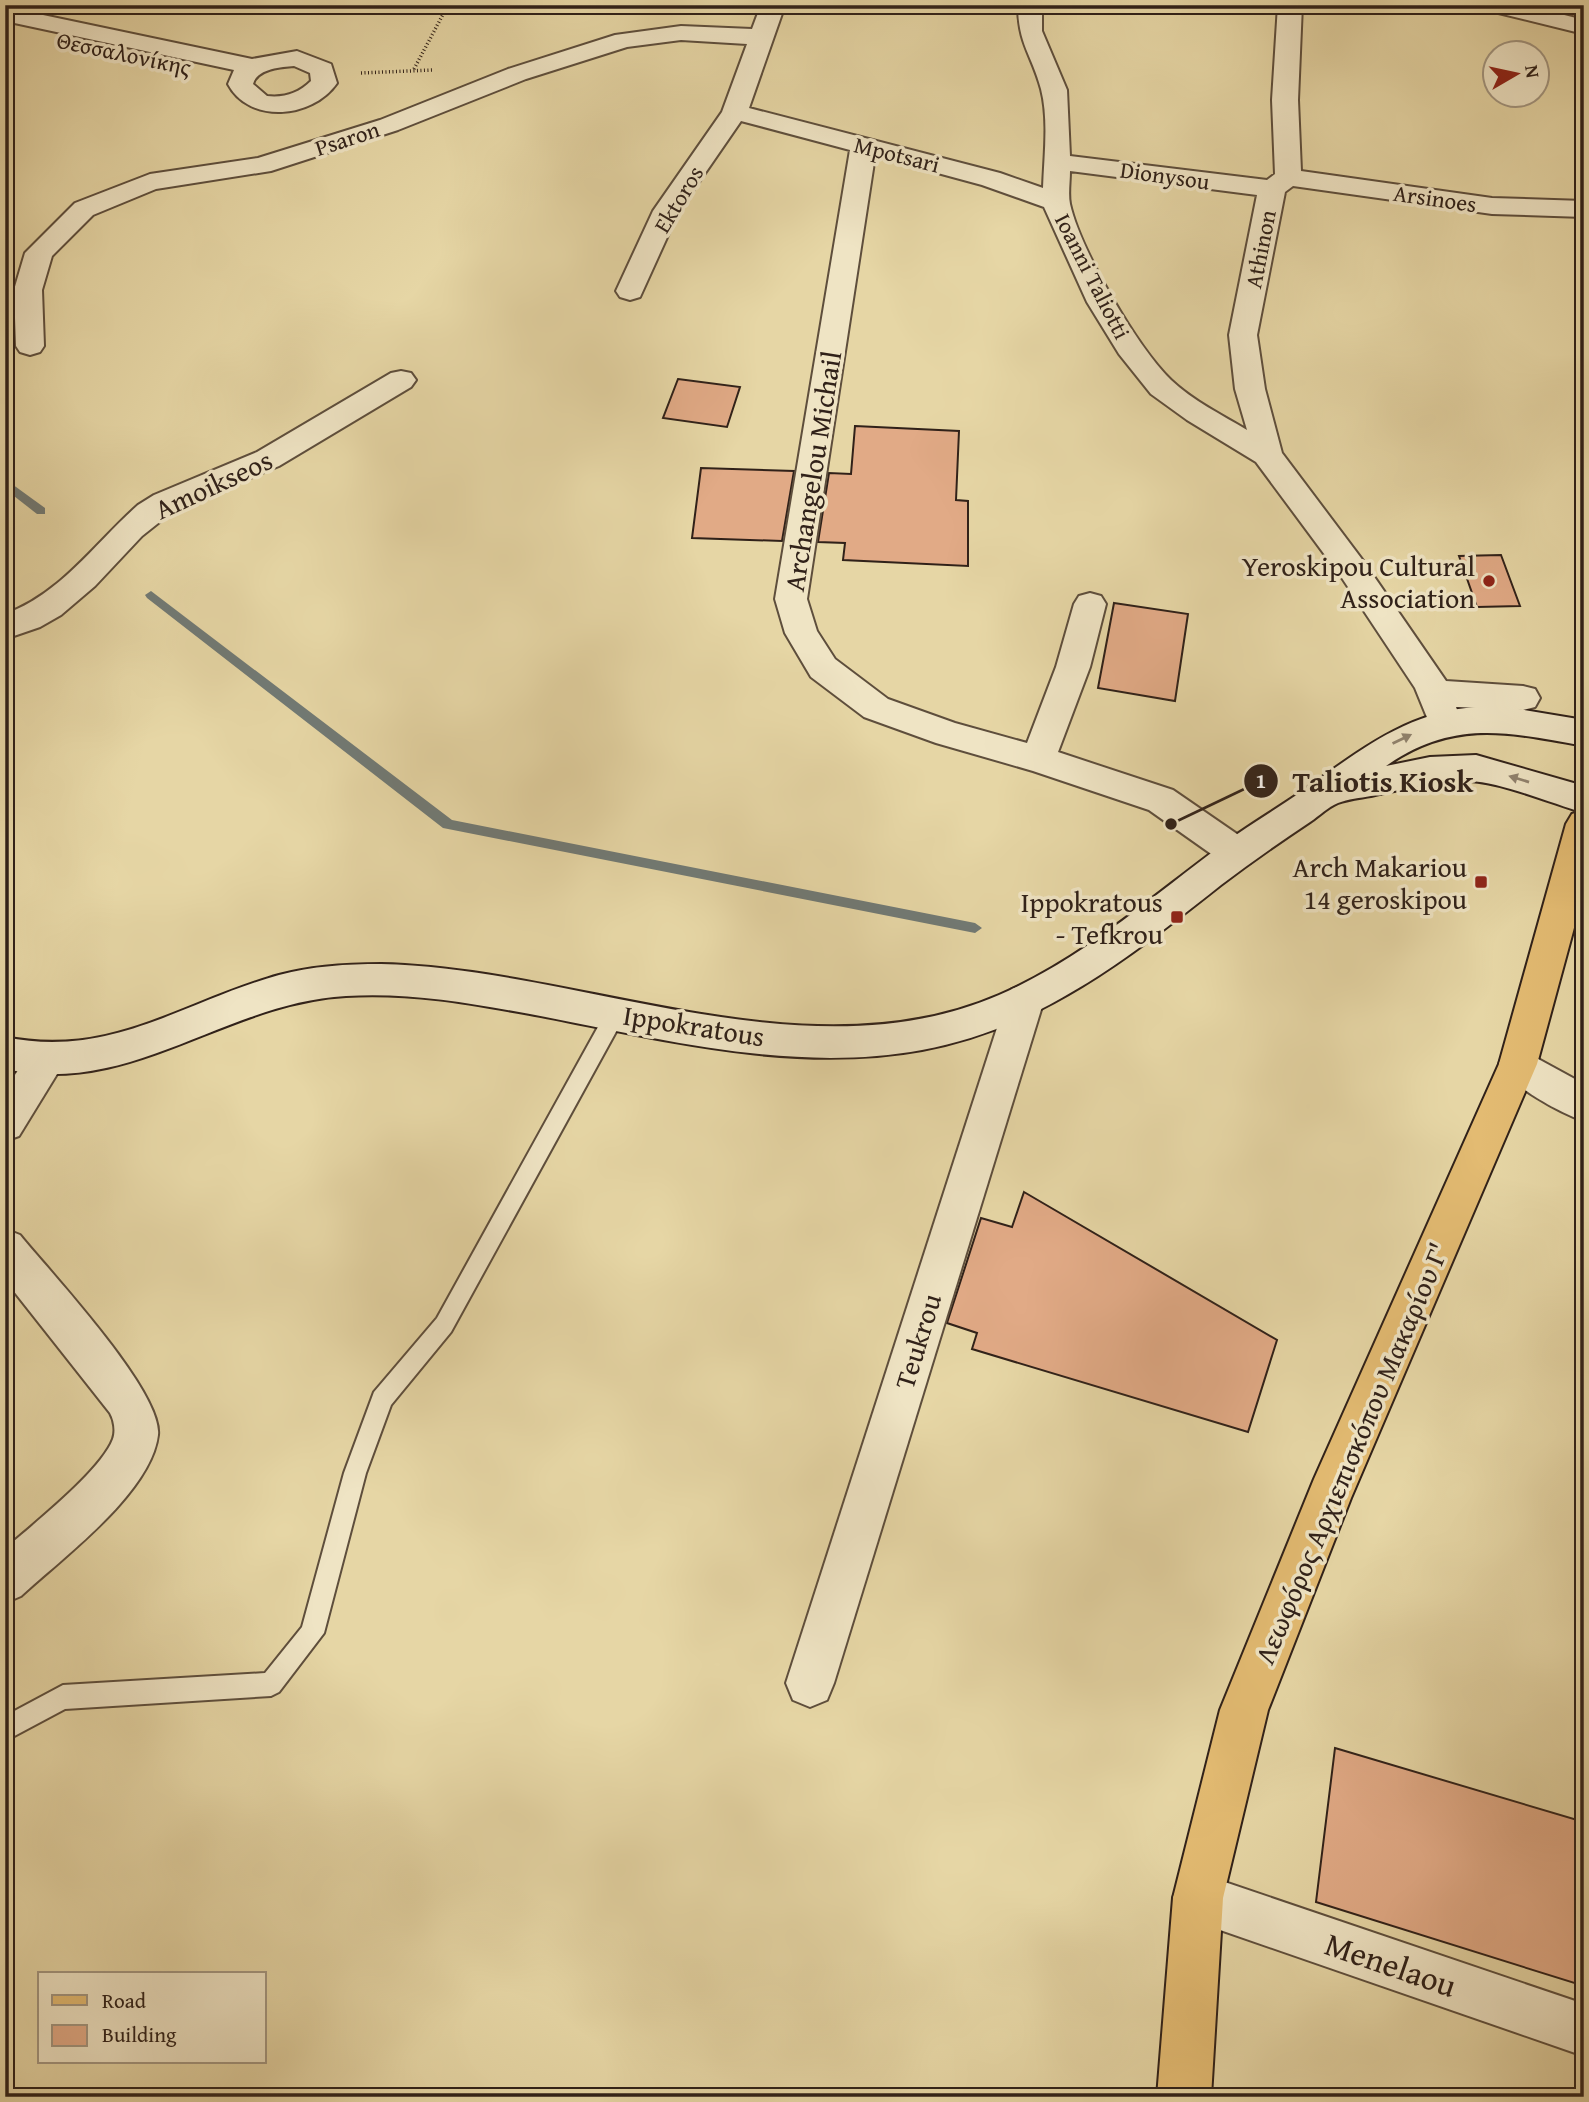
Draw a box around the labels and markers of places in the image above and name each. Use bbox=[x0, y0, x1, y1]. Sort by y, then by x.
place label: Yeroskipou Cultural Association bbox=[1242, 545, 1475, 618]
marker: Yeroskipou Cultural Association bbox=[1481, 573, 1497, 589]
callout: Taliotis Kiosk bbox=[1243, 756, 1487, 807]
place label: Arch Makariou 14 geroskipou bbox=[1293, 846, 1467, 919]
marker: Arch Makariou 14 geroskipou bbox=[1473, 874, 1489, 890]
place label: Ippokratous - Tefkrou bbox=[1021, 881, 1163, 954]
marker: Ippokratous - Tefkrou bbox=[1169, 909, 1185, 925]

